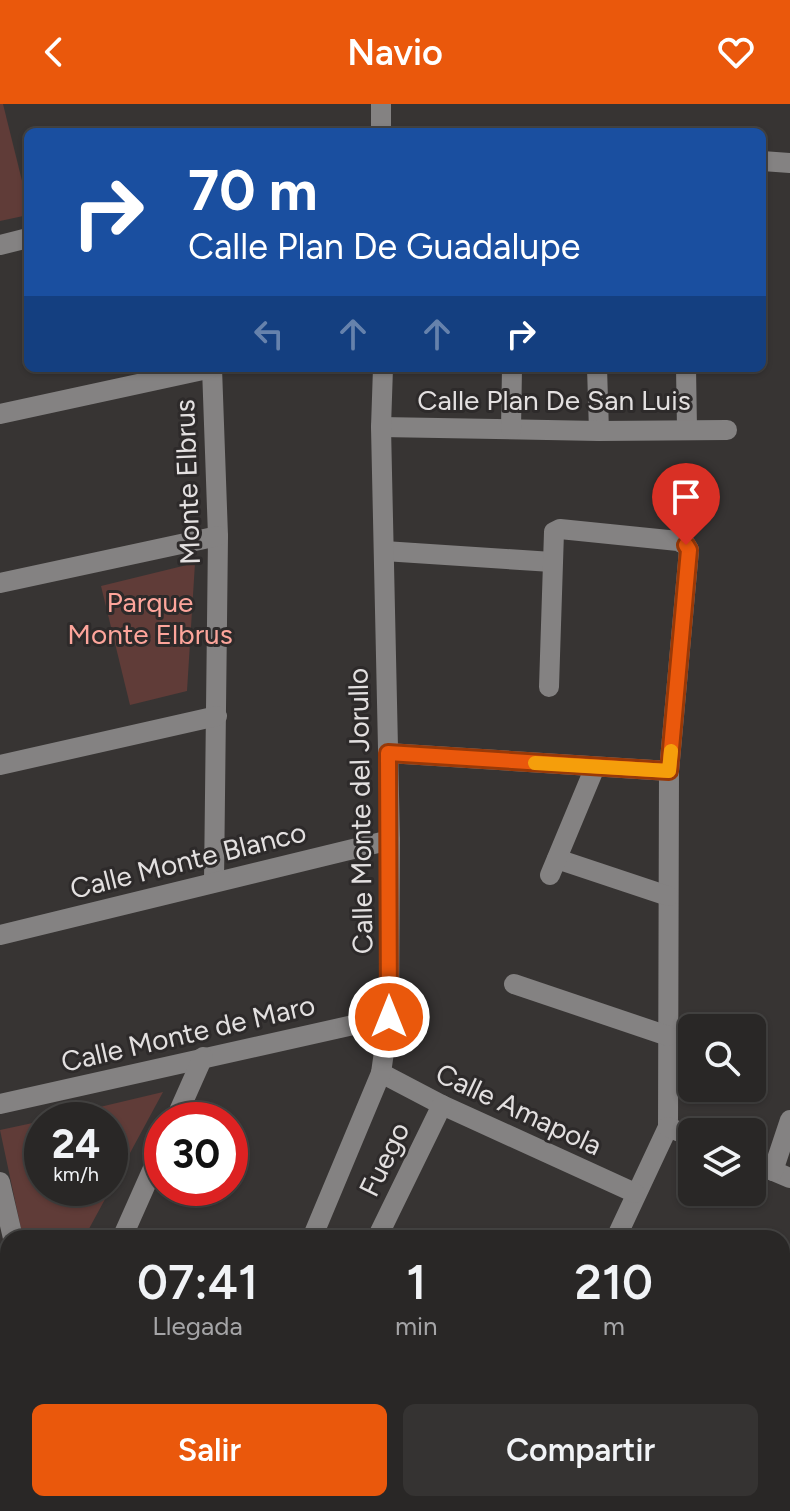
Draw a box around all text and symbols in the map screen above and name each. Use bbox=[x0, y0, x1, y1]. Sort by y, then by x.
icon: back bbox=[32, 30, 76, 74]
icon: heart bbox=[714, 30, 758, 74]
text: Navio bbox=[347, 31, 443, 74]
text: 70 m bbox=[188, 157, 318, 224]
icon: right bbox=[56, 160, 160, 264]
text: Calle Plan De Guadalupe bbox=[188, 225, 580, 268]
icon: left bbox=[247, 312, 291, 356]
icon: ahead bbox=[331, 312, 375, 356]
icon: ahead bbox=[415, 312, 459, 356]
icon: right bbox=[499, 312, 543, 356]
street label: Calle Plan De San Luis bbox=[417, 383, 691, 417]
street label: Monte Elbrus bbox=[167, 399, 207, 565]
pin bbox=[652, 463, 720, 545]
icon: arrive bbox=[664, 475, 708, 519]
park label: Parque Monte Elbrus bbox=[67, 585, 233, 651]
street label: Calle Monte del Jorullo bbox=[341, 668, 379, 954]
street label: Calle Monte Blanco bbox=[67, 814, 309, 906]
position arrow bbox=[347, 975, 431, 1059]
street label: Calle Monte de Maro bbox=[58, 987, 318, 1079]
map controls bbox=[678, 1014, 766, 1206]
button: search bbox=[678, 1014, 766, 1102]
street label: Calle Amapola bbox=[431, 1056, 607, 1162]
speed limit sign: 30 bbox=[144, 1102, 248, 1206]
street label: Fuego bbox=[352, 1116, 416, 1202]
button: layers bbox=[678, 1118, 766, 1206]
text: 24 bbox=[52, 1120, 100, 1168]
text: km/h bbox=[53, 1162, 99, 1186]
text: 07:41 bbox=[137, 1253, 258, 1311]
text: 1 bbox=[406, 1253, 426, 1311]
text: 210 bbox=[575, 1253, 653, 1311]
text: Llegada bbox=[152, 1310, 243, 1342]
text: min bbox=[395, 1310, 438, 1342]
text: m bbox=[603, 1310, 625, 1342]
button: Salir bbox=[32, 1404, 387, 1496]
button: Compartir bbox=[403, 1404, 758, 1496]

